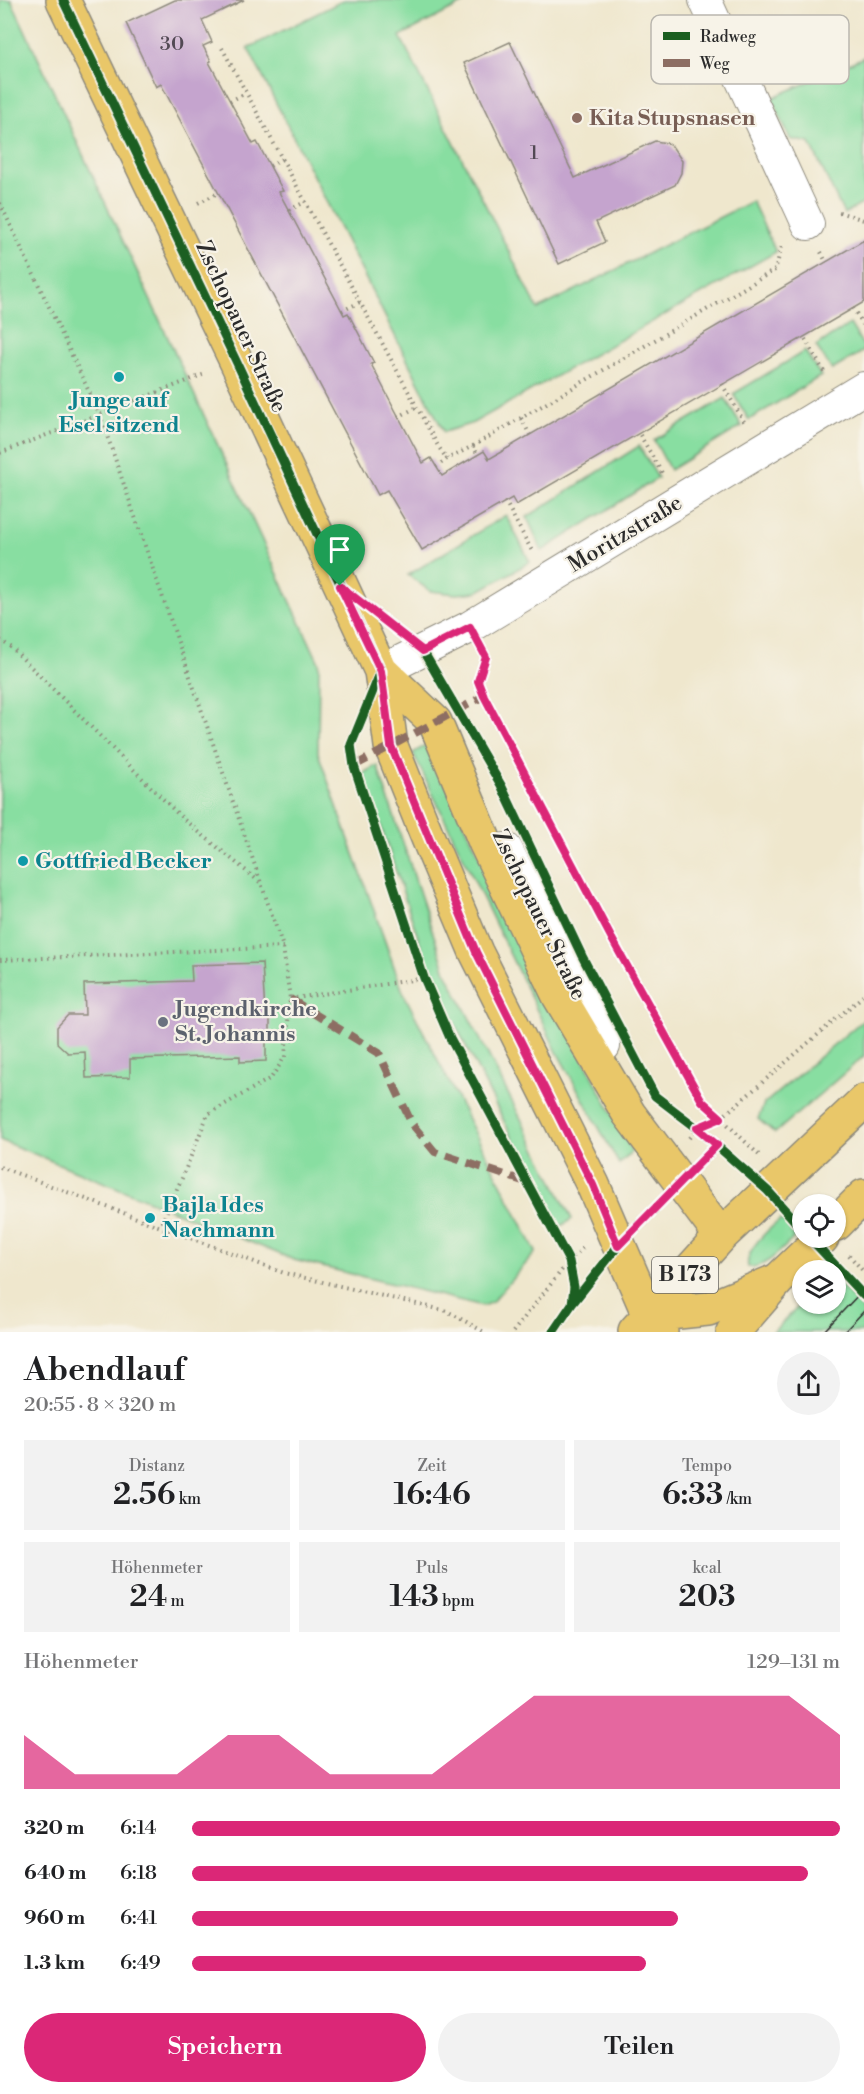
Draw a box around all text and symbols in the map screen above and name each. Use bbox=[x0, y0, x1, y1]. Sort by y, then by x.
legend bbox=[651, 15, 849, 84]
text: Radweg bbox=[700, 27, 757, 47]
house number: 30 bbox=[160, 32, 184, 57]
text: Weg bbox=[699, 54, 731, 74]
place label: Kita Stupsnasen bbox=[589, 105, 756, 132]
marker: Kita Stupsnasen bbox=[570, 111, 584, 125]
house number: 1 bbox=[530, 141, 539, 166]
street label: Zschopauer Straße bbox=[189, 237, 293, 417]
marker: Junge auf Esel sitzend bbox=[112, 370, 126, 384]
place label: Junge auf Esel sitzend bbox=[58, 387, 180, 439]
street label: Moritzstraße bbox=[563, 489, 687, 579]
pin bbox=[314, 524, 365, 586]
icon: arrive bbox=[323, 533, 356, 566]
street label: Zschopauer Straße bbox=[486, 825, 592, 1005]
place label: Gottfried Becker bbox=[35, 848, 212, 875]
marker: Gottfried Becker bbox=[16, 854, 30, 868]
place label: Jugendkirche St. Johannis bbox=[172, 996, 317, 1048]
marker: Jugendkirche St. Johannis bbox=[156, 1015, 170, 1029]
place label: Bajla Ides Nachmann bbox=[162, 1192, 275, 1244]
map controls bbox=[792, 1194, 846, 1314]
button: locate bbox=[792, 1194, 846, 1248]
marker: Bajla Ides Nachmann bbox=[143, 1211, 157, 1225]
road number: B 173 bbox=[652, 1257, 718, 1293]
button: layers bbox=[792, 1260, 846, 1314]
text: Abendlauf bbox=[24, 1350, 185, 1391]
button: share bbox=[777, 1352, 840, 1415]
text: 20:55 · 8 × 320 m bbox=[24, 1393, 176, 1418]
text: Distanz bbox=[129, 1456, 185, 1476]
text: Zeit bbox=[417, 1456, 447, 1476]
text: Tempo bbox=[682, 1456, 732, 1476]
text: 2.56 bbox=[113, 1476, 175, 1514]
text: 16:46 bbox=[393, 1476, 471, 1514]
text: 6:33 bbox=[662, 1476, 723, 1514]
text: km bbox=[175, 1489, 201, 1509]
text: /km bbox=[723, 1489, 752, 1509]
text: Höhenmeter bbox=[111, 1558, 203, 1578]
text: Puls bbox=[416, 1558, 448, 1578]
text: kcal bbox=[692, 1558, 722, 1578]
text: 24 bbox=[129, 1578, 167, 1616]
text: 143 bbox=[389, 1578, 439, 1616]
text: 203 bbox=[679, 1578, 735, 1616]
text: m bbox=[167, 1591, 185, 1611]
text: bpm bbox=[439, 1591, 475, 1611]
text: Höhenmeter bbox=[24, 1650, 138, 1675]
text: 129–131 m bbox=[747, 1650, 840, 1675]
text: 320 m bbox=[24, 1816, 84, 1841]
text: 6:14 bbox=[120, 1816, 156, 1841]
text: 640 m bbox=[24, 1861, 86, 1886]
text: 6:18 bbox=[120, 1861, 157, 1886]
text: 960 m bbox=[24, 1906, 85, 1931]
text: 6:41 bbox=[120, 1906, 157, 1931]
text: 1.3 km bbox=[24, 1951, 85, 1976]
text: 6:49 bbox=[120, 1951, 161, 1976]
button: Speichern bbox=[24, 2013, 426, 2082]
button: Teilen bbox=[438, 2013, 840, 2082]

